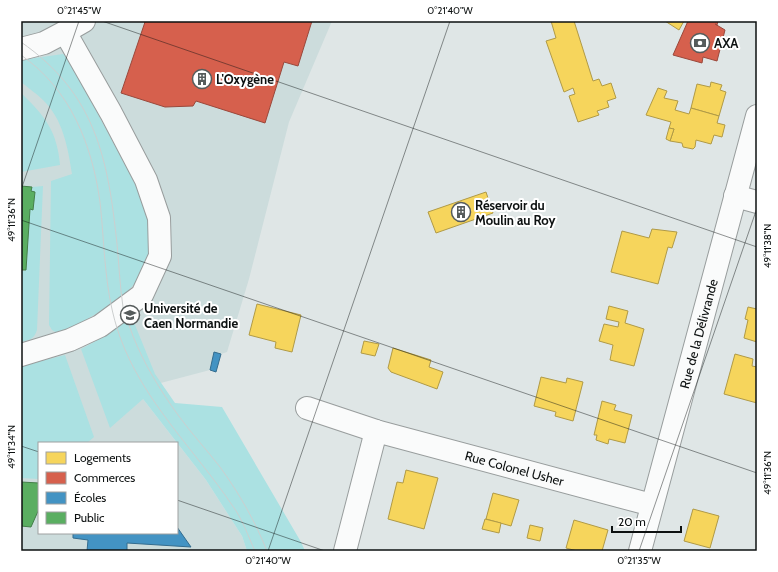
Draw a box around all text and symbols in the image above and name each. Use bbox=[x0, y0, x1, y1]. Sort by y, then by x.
text: 0°21'45"W bbox=[57, 4, 101, 17]
text: 0°21'40"W bbox=[427, 4, 473, 17]
bank icon: AXA bbox=[689, 32, 711, 54]
place label: AXA bbox=[714, 35, 739, 51]
building icon: L'Oxygène bbox=[191, 68, 213, 90]
place label: L'Oxygène bbox=[216, 71, 274, 87]
place label: Réservoir du Moulin au Roy bbox=[475, 197, 556, 228]
text: 49°11'36"N bbox=[5, 198, 18, 242]
building icon: Réservoir du Moulin au Roy bbox=[450, 201, 472, 223]
text: 49°11'38"N bbox=[761, 224, 774, 268]
street label: Rue de la Délivrande bbox=[676, 277, 721, 390]
place label: Université de Caen Normandie bbox=[144, 300, 238, 331]
school or university icon: Université de Caen Normandie bbox=[119, 304, 141, 326]
text: 49°11'34"N bbox=[5, 425, 18, 469]
legend bbox=[38, 442, 178, 534]
street label: Rue Colonel Usher bbox=[463, 447, 566, 489]
text: Logements bbox=[74, 450, 131, 465]
text: 49°11'36"N bbox=[761, 451, 774, 495]
text: Commerces bbox=[74, 470, 135, 485]
text: Écoles bbox=[74, 490, 106, 505]
scale bar bbox=[612, 508, 681, 534]
text: Public bbox=[74, 510, 105, 525]
text: 20 m bbox=[618, 514, 646, 529]
text: 0°21'40"W bbox=[245, 554, 291, 567]
text: 0°21'35"W bbox=[617, 554, 661, 567]

